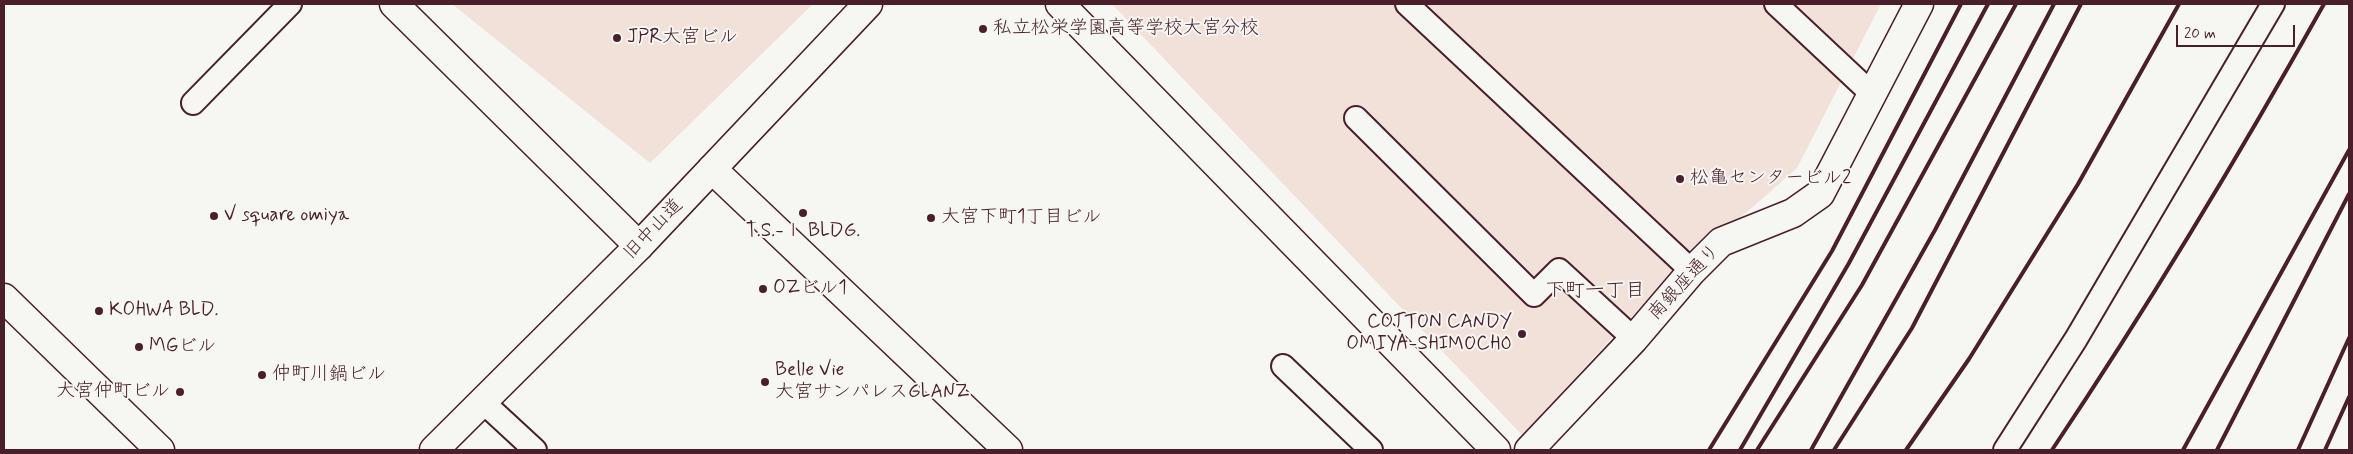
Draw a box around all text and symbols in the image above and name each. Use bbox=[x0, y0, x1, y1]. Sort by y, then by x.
scale bar bbox=[2178, 15, 2297, 47]
place label: 私立松栄学園高等学校大宮分校 bbox=[993, 18, 1259, 40]
marker: 私立松栄学園高等学校大宮分校 bbox=[977, 23, 989, 35]
text: 20 m bbox=[2184, 24, 2216, 44]
place label: JPR大宮ビル bbox=[627, 27, 738, 49]
marker: JPR大宮ビル bbox=[611, 32, 623, 44]
place label: 松亀センタービル2 bbox=[1690, 168, 1851, 190]
marker: 松亀センタービル2 bbox=[1674, 173, 1686, 185]
street label: 旧中山道 bbox=[619, 195, 689, 265]
place label: V square omiya bbox=[224, 205, 349, 227]
marker: T.S.-Ⅰ BLDG. bbox=[797, 207, 809, 219]
place label: 大宮下町1丁目ビル bbox=[941, 207, 1101, 229]
marker: V square omiya bbox=[208, 210, 220, 222]
marker: 大宮下町1丁目ビル bbox=[925, 212, 937, 224]
place label: T.S.-Ⅰ BLDG. bbox=[746, 221, 860, 243]
street label: 南銀座通り bbox=[1644, 240, 1726, 326]
place label: OZビル1 bbox=[773, 278, 847, 300]
district label: 下町一丁目 bbox=[1545, 280, 1645, 304]
marker: OZビル1 bbox=[757, 283, 769, 295]
place label: KOHWA BLD. bbox=[109, 300, 218, 322]
marker: KOHWA BLD. bbox=[93, 305, 105, 317]
place label: COTTON CANDY OMIYA-SHIMOCHO bbox=[1346, 312, 1512, 356]
marker: COTTON CANDY OMIYA-SHIMOCHO bbox=[1516, 328, 1528, 340]
place label: MGビル bbox=[149, 336, 216, 358]
marker: MGビル bbox=[133, 341, 145, 353]
place label: Belle Vie 大宮サンパレスGLANZ bbox=[775, 360, 969, 404]
place label: 仲町川鍋ビル bbox=[272, 364, 386, 386]
marker: 仲町川鍋ビル bbox=[256, 369, 268, 381]
marker: Belle Vie 大宮サンパレスGLANZ bbox=[759, 376, 771, 388]
place label: 大宮仲町ビル bbox=[56, 381, 170, 403]
marker: 大宮仲町ビル bbox=[174, 386, 186, 398]

